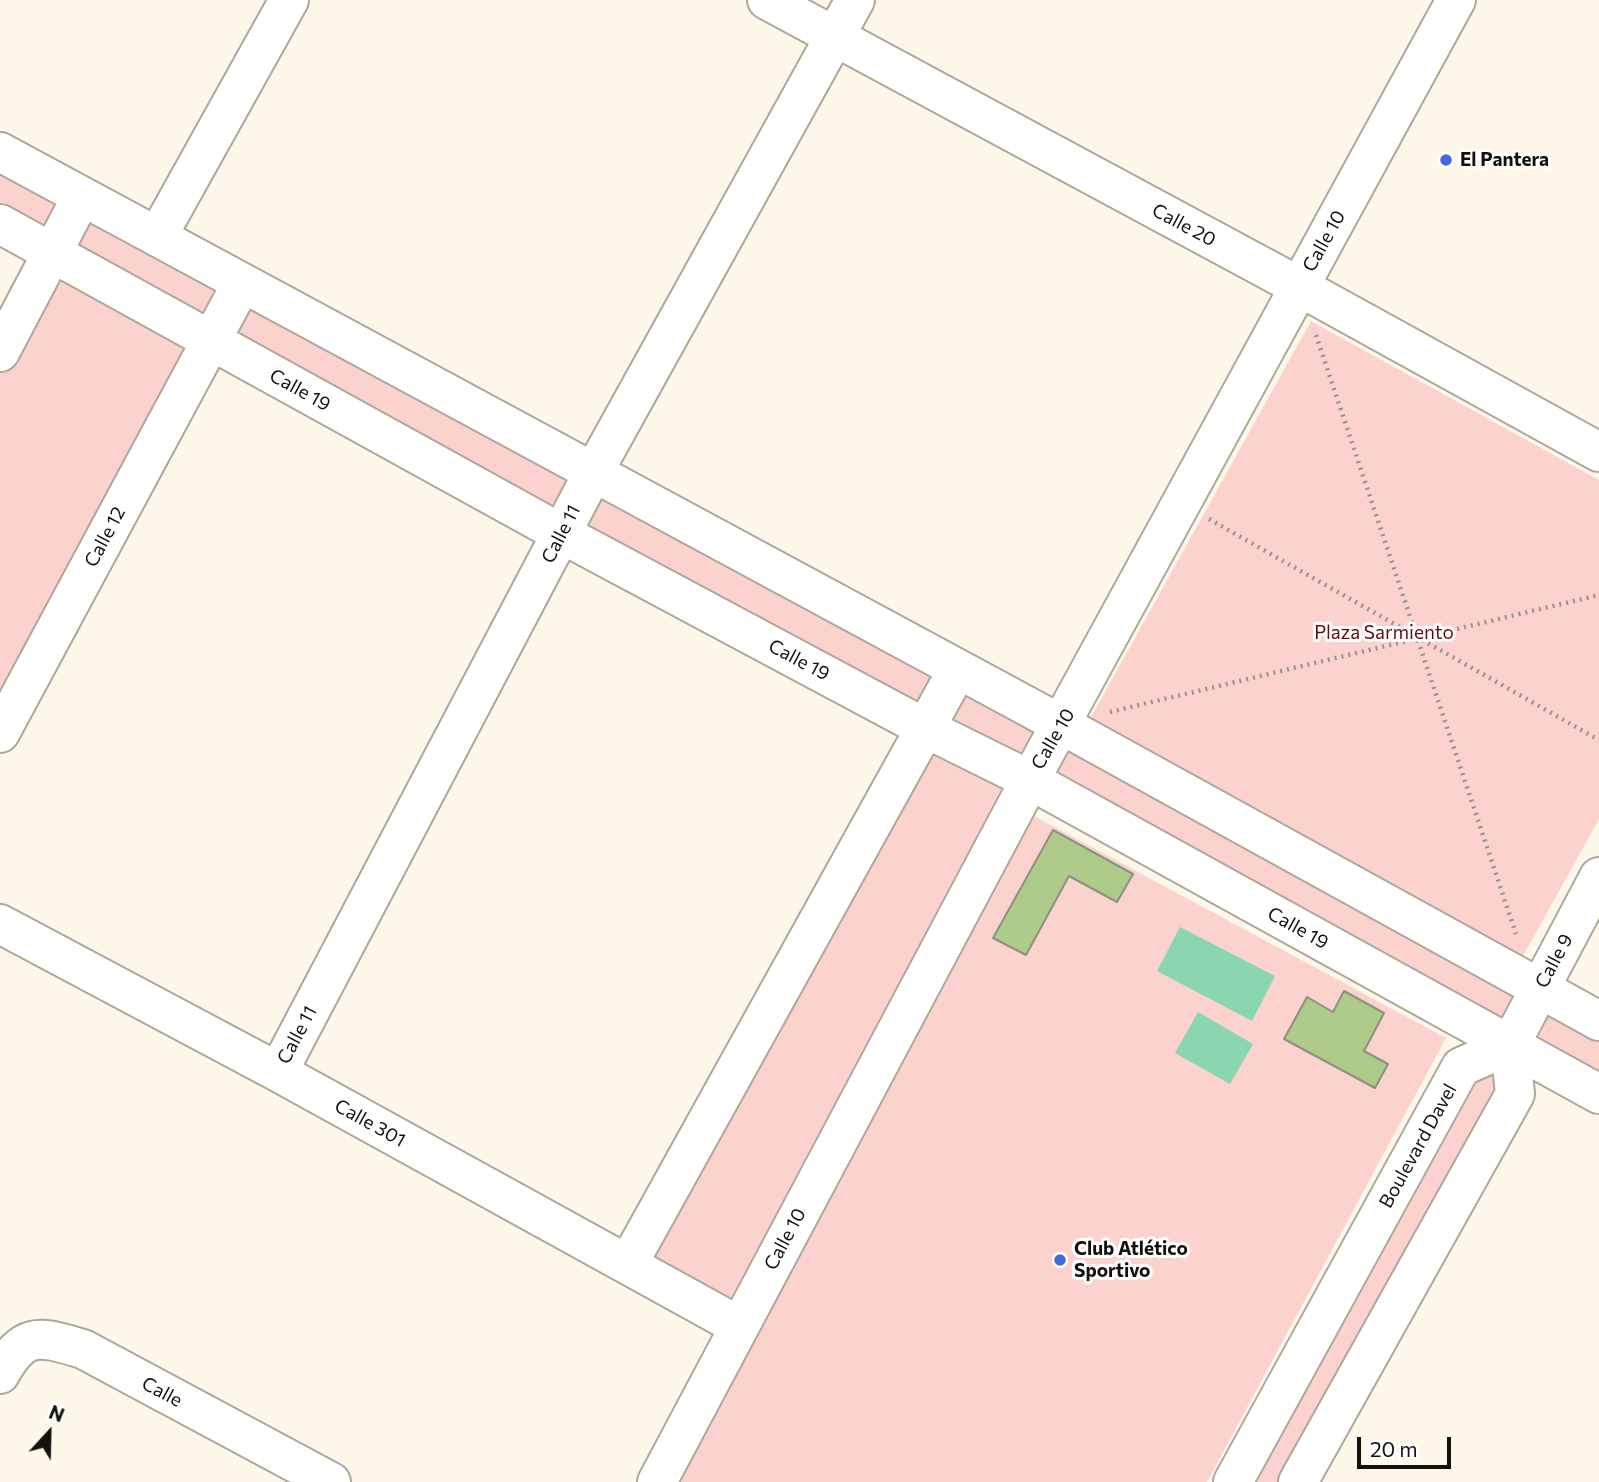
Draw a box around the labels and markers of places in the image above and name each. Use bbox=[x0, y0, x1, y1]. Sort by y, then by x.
place label: El Pantera bbox=[1460, 149, 1549, 171]
marker: El Pantera bbox=[1438, 152, 1454, 168]
place label: Club Atlético Sportivo bbox=[1074, 1238, 1188, 1282]
marker: Club Atlético Sportivo bbox=[1052, 1252, 1068, 1268]

